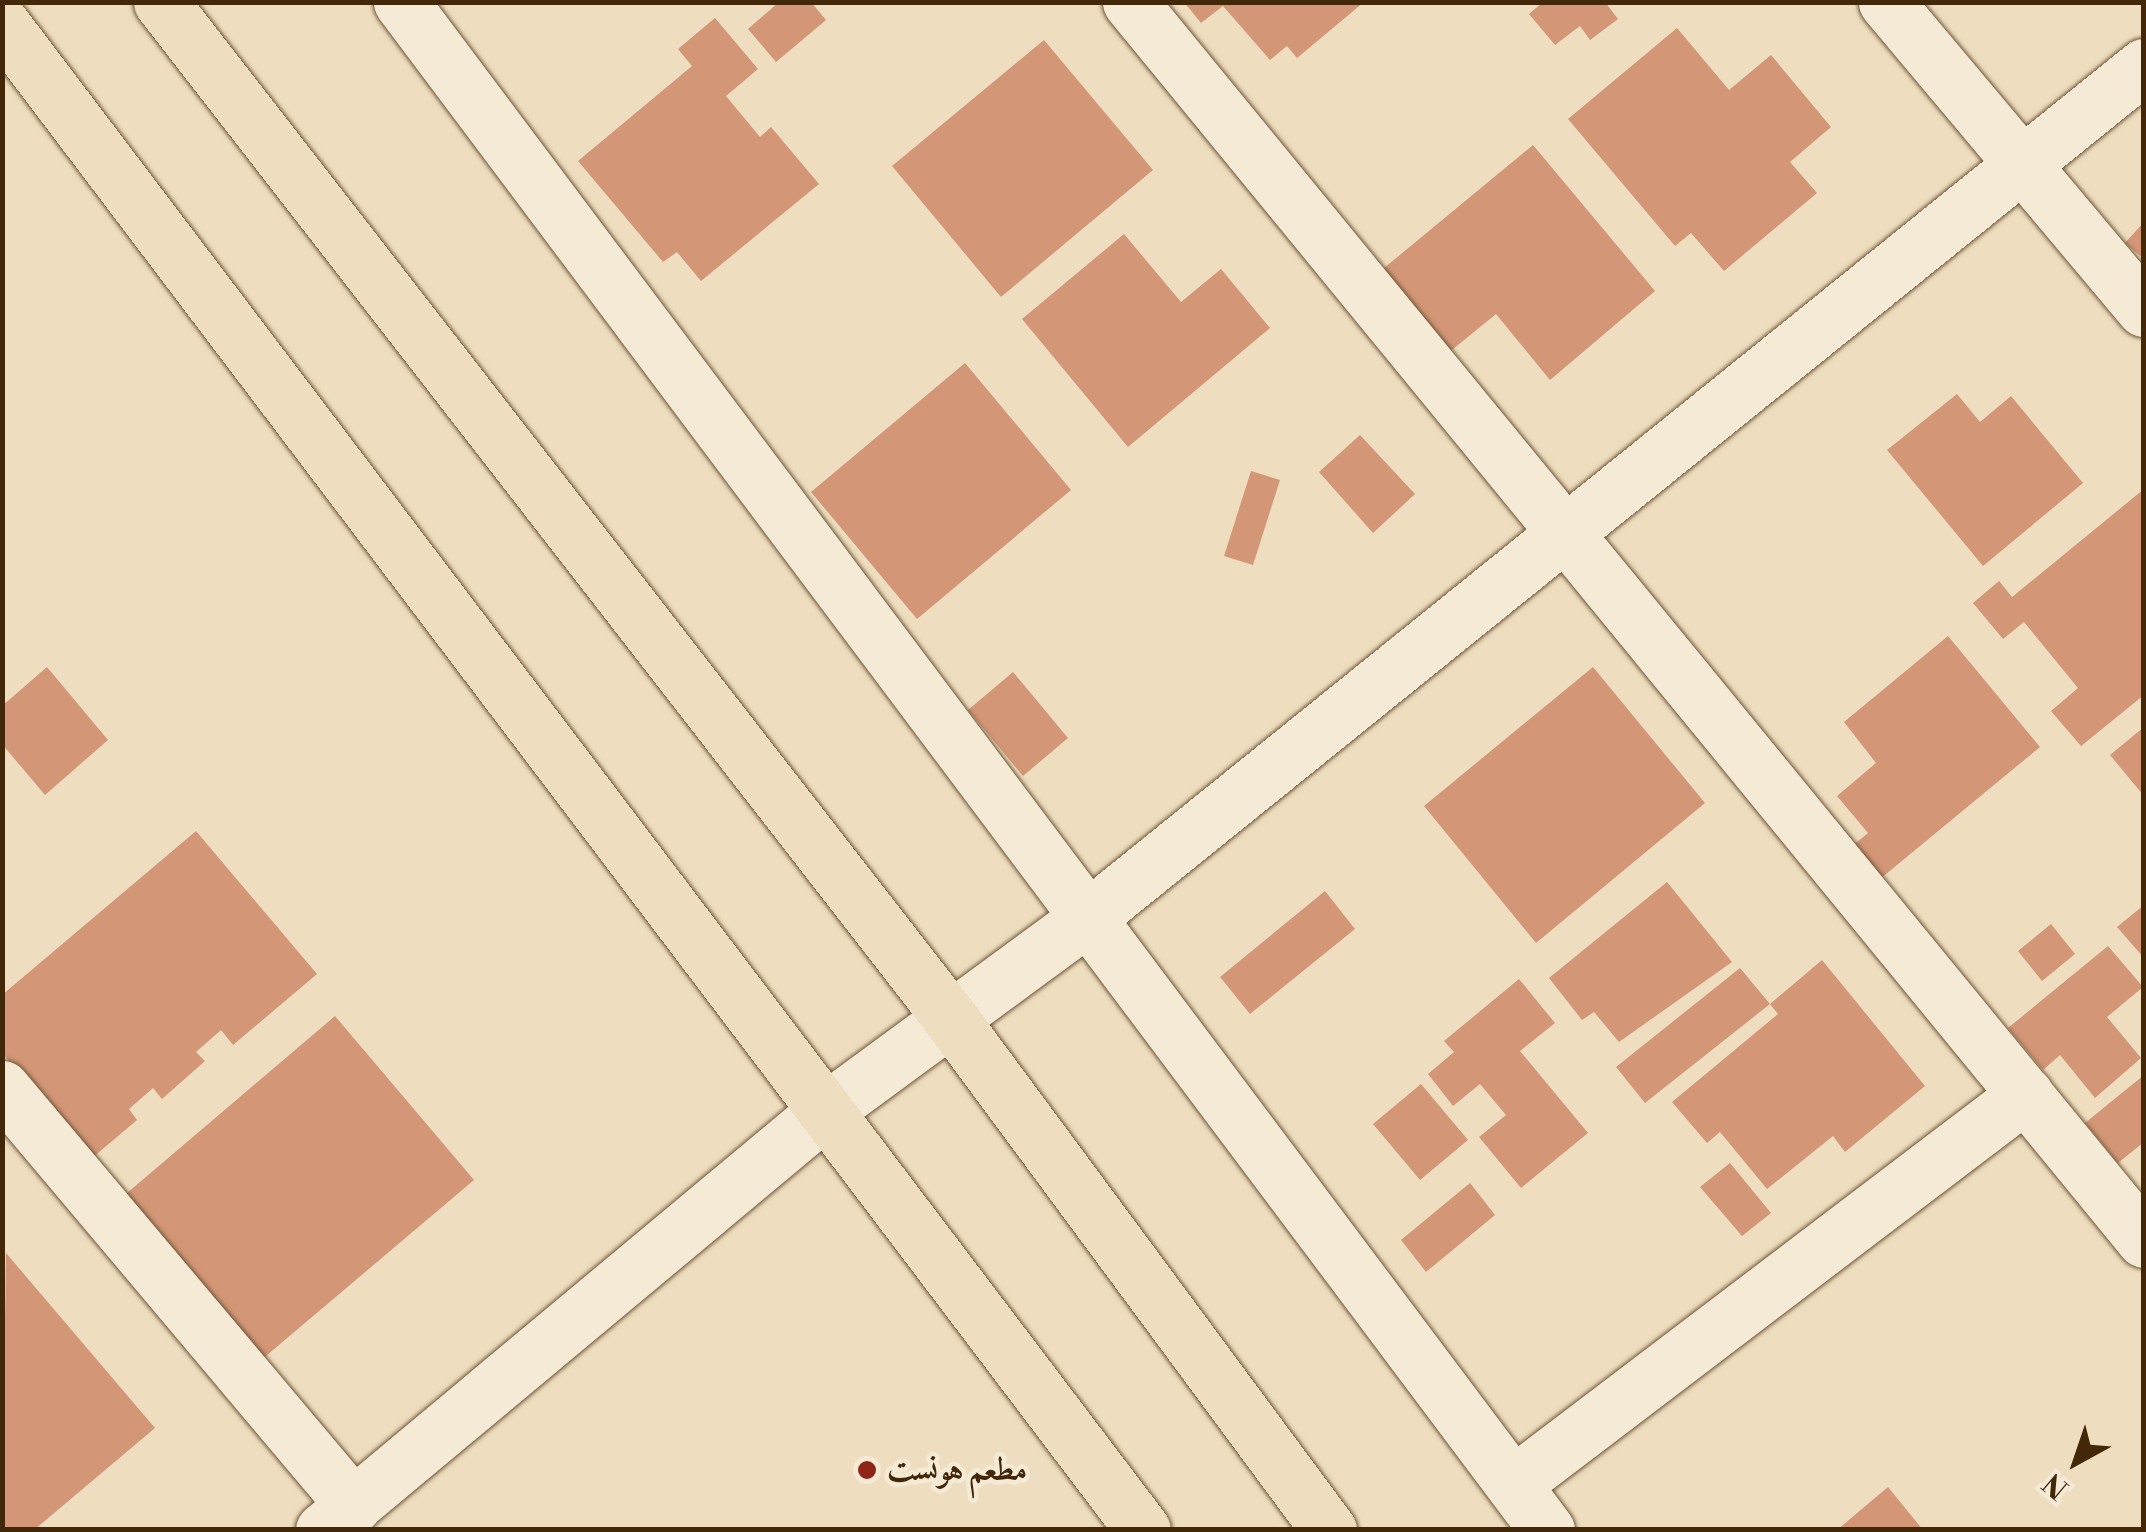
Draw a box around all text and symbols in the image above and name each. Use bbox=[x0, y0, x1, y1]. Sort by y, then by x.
north arrow bbox=[2026, 1412, 2126, 1512]
place label: مطعم هونست bbox=[887, 1451, 1027, 1489]
marker: مطعم هونست bbox=[856, 1459, 878, 1481]
text: N bbox=[2037, 1465, 2076, 1506]

